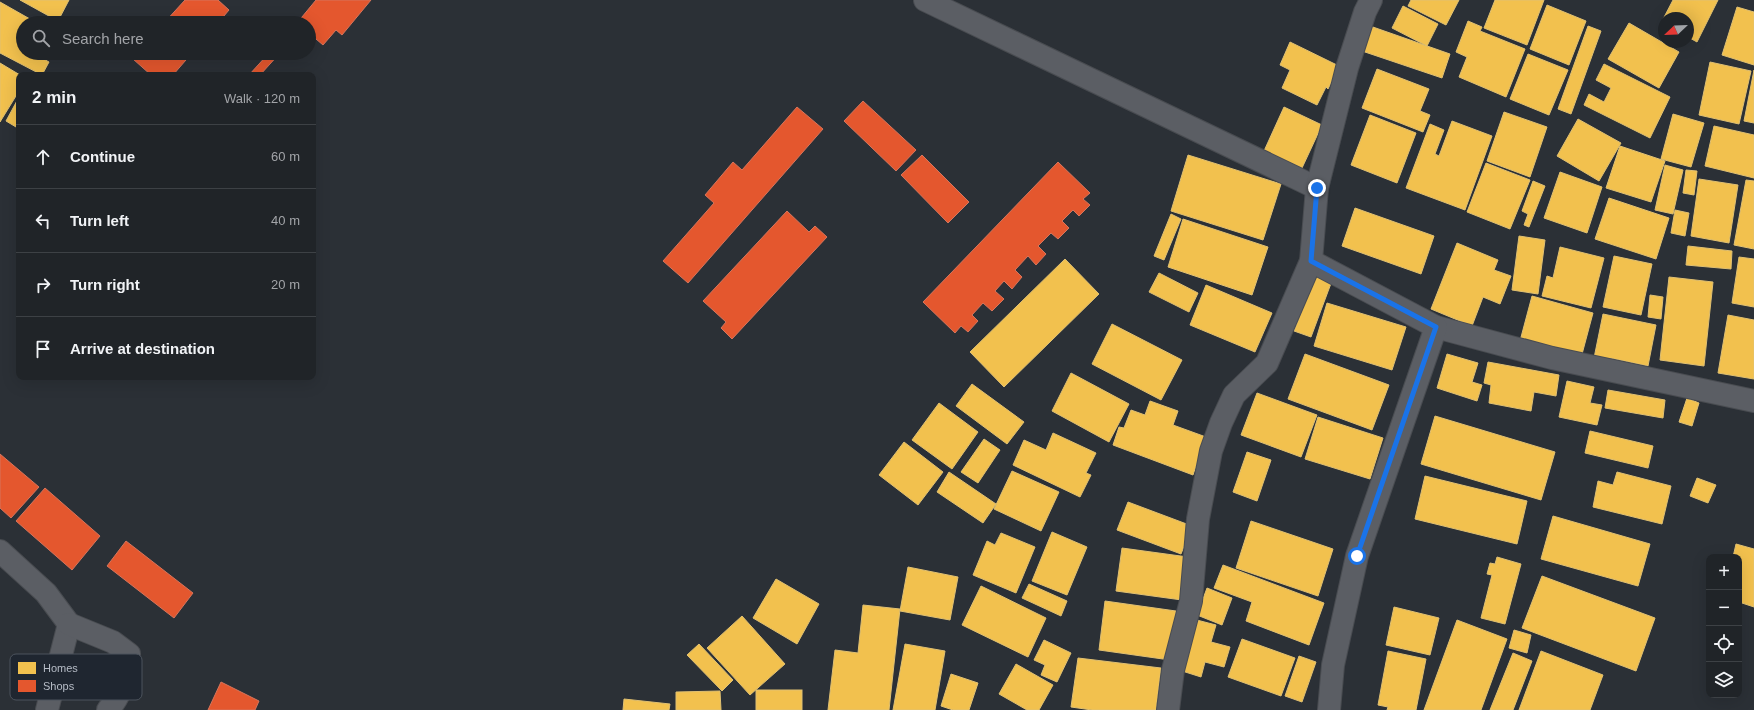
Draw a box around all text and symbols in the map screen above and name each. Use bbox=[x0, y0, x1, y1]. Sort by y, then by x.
north arrow bbox=[1658, 12, 1694, 48]
search box bbox=[16, 16, 316, 60]
icon: search bbox=[30, 27, 52, 49]
text: Search here bbox=[62, 30, 144, 47]
text: 2 min bbox=[32, 88, 76, 107]
text: Walk · 120 m bbox=[224, 91, 300, 106]
icon: ahead bbox=[32, 146, 54, 168]
text: Continue bbox=[70, 148, 135, 165]
text: 60 m bbox=[271, 149, 300, 164]
route end bbox=[1308, 179, 1326, 197]
icon: left bbox=[32, 210, 54, 232]
text: Turn left bbox=[70, 212, 129, 229]
text: 40 m bbox=[271, 213, 300, 228]
icon: right bbox=[32, 274, 54, 296]
text: Turn right bbox=[70, 276, 140, 293]
text: 20 m bbox=[271, 277, 300, 292]
icon: arrive bbox=[32, 338, 54, 360]
text: Arrive at destination bbox=[70, 340, 215, 357]
route start bbox=[1348, 547, 1366, 565]
map controls bbox=[1706, 554, 1742, 698]
button: + bbox=[1706, 554, 1742, 590]
button: − bbox=[1706, 590, 1742, 626]
button: locate bbox=[1706, 626, 1742, 662]
legend bbox=[10, 654, 142, 700]
text: Homes bbox=[43, 662, 78, 674]
button: layers bbox=[1706, 662, 1742, 698]
text: Shops bbox=[43, 680, 75, 692]

